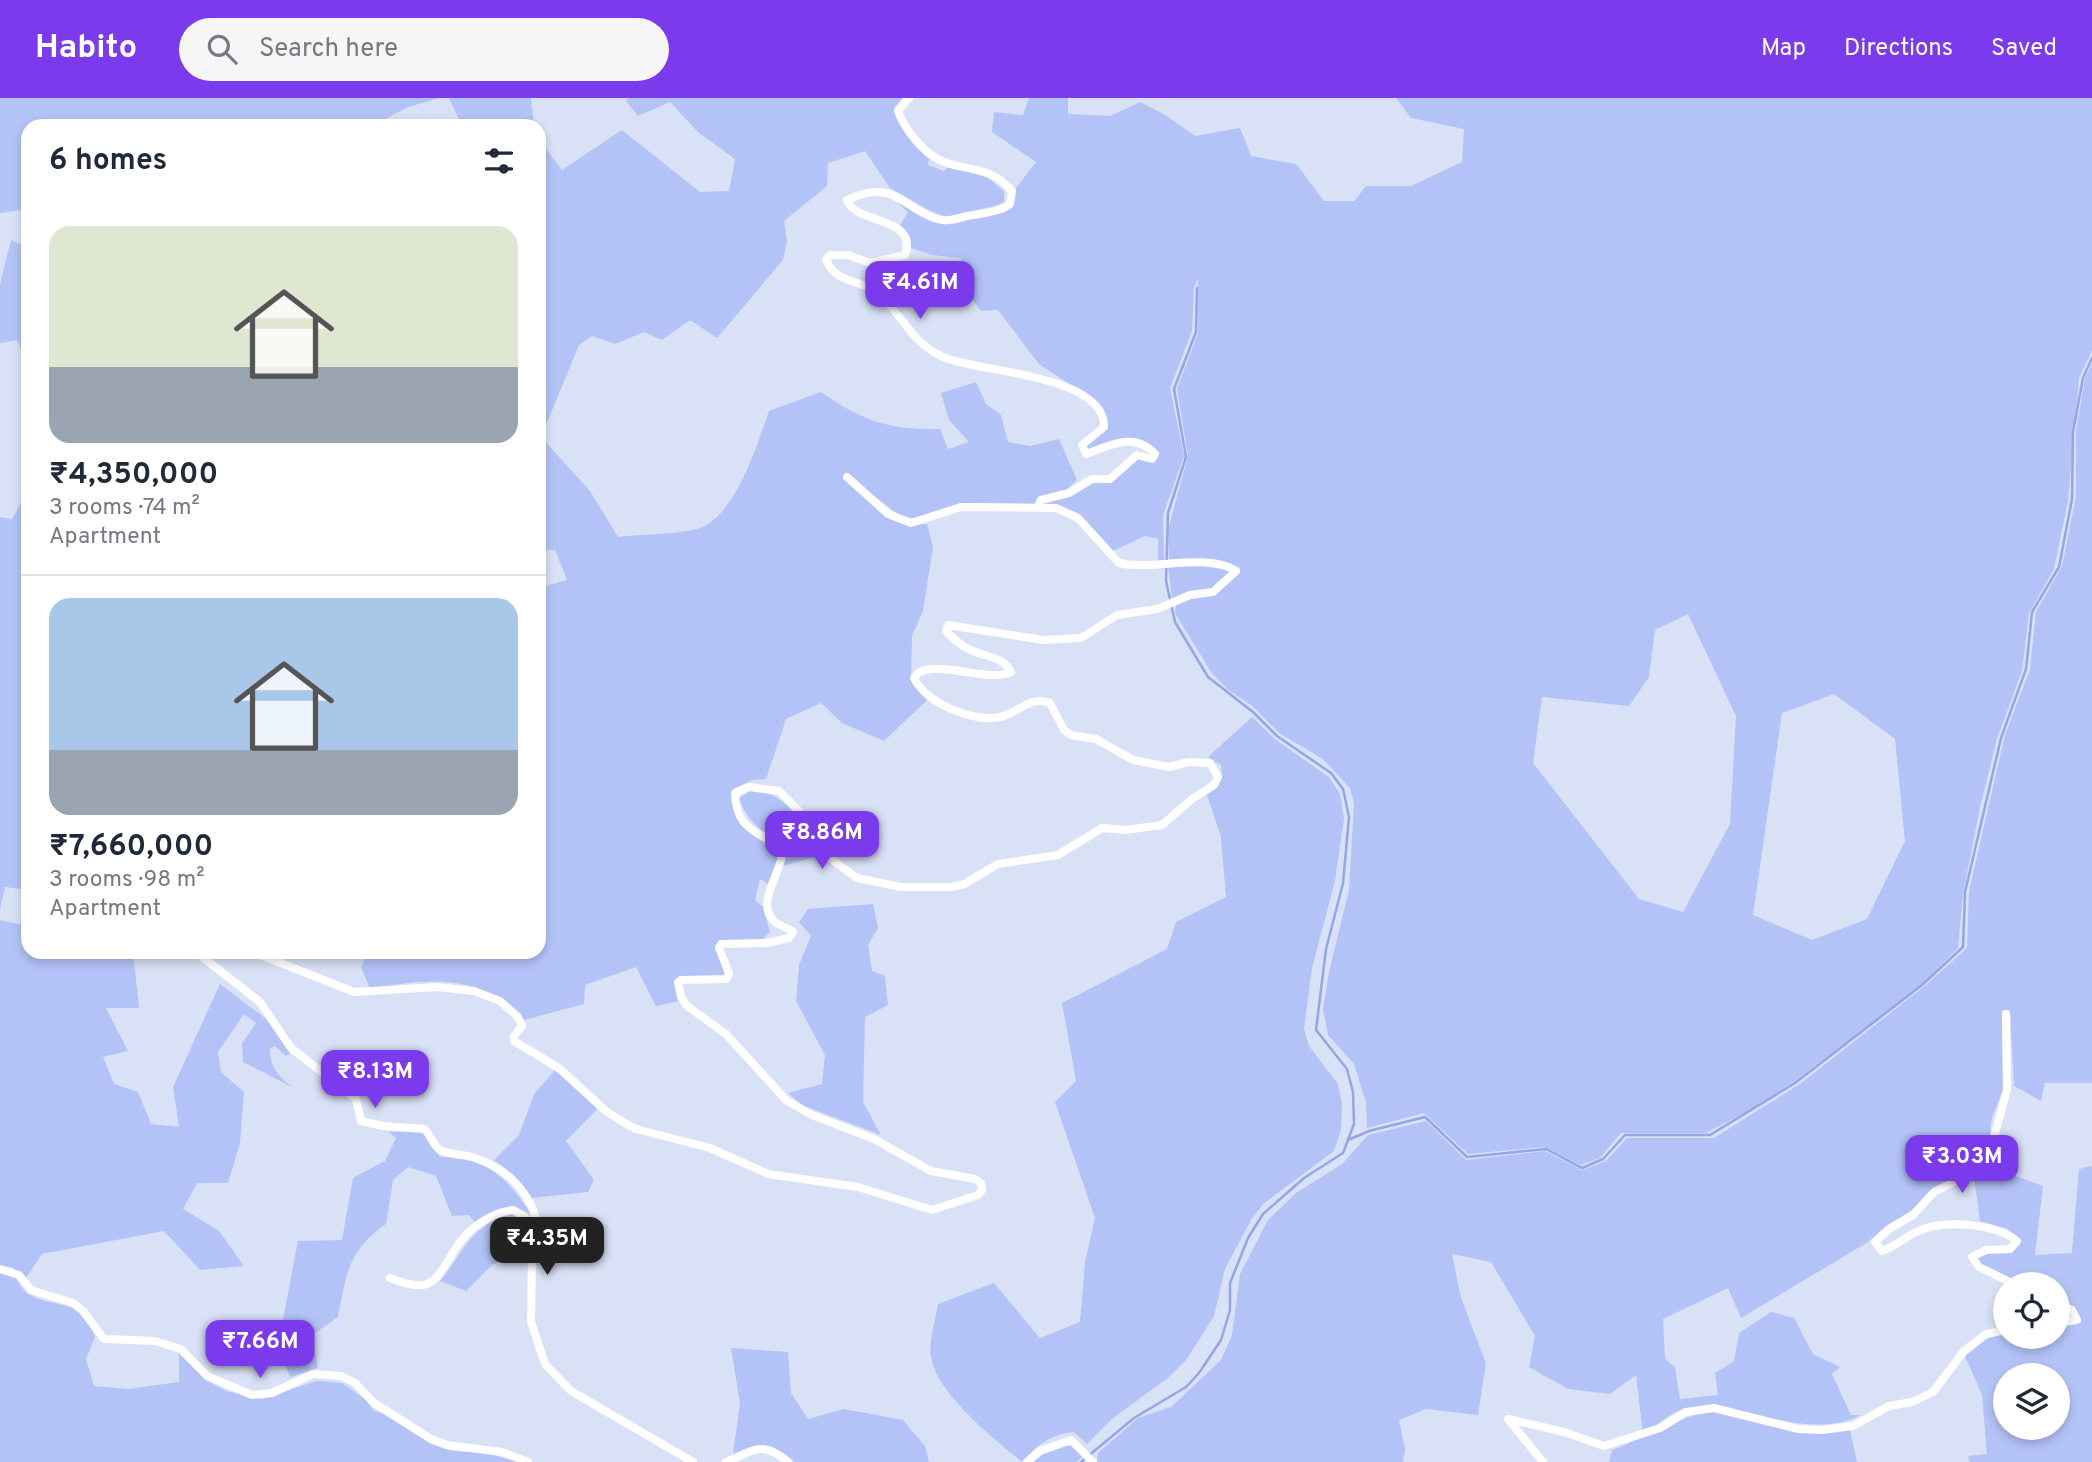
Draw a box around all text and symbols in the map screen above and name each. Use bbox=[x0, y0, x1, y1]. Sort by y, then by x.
search box bbox=[179, 18, 669, 81]
text: Habito bbox=[35, 28, 137, 70]
icon: search bbox=[203, 30, 241, 68]
text: Search here bbox=[259, 33, 398, 66]
text: Map bbox=[1761, 34, 1806, 64]
text: Directions bbox=[1844, 34, 1953, 64]
text: Saved bbox=[1991, 34, 2057, 64]
icon: filters bbox=[480, 142, 518, 180]
text: 6 homes bbox=[49, 143, 167, 180]
pin: ₹4.61M bbox=[863, 262, 977, 321]
text: ₹4.61M bbox=[881, 269, 959, 298]
icon: home bbox=[221, 271, 347, 397]
text: ₹4,350,000 bbox=[49, 457, 218, 494]
text: 3 rooms · 74 m² bbox=[49, 494, 200, 523]
text: Apartment bbox=[49, 523, 161, 552]
icon: home bbox=[221, 643, 347, 769]
pin: ₹8.86M bbox=[765, 812, 879, 871]
text: ₹8.86M bbox=[781, 819, 863, 848]
text: ₹7,660,000 bbox=[49, 829, 213, 866]
text: 3 rooms · 98 m² bbox=[49, 866, 205, 895]
text: Apartment bbox=[49, 895, 161, 924]
pin: ₹8.13M bbox=[318, 1051, 432, 1110]
text: ₹8.13M bbox=[337, 1058, 413, 1087]
pin: ₹3.03M bbox=[1905, 1136, 2019, 1195]
text: ₹3.03M bbox=[1921, 1143, 2003, 1172]
pin: ₹4.35M bbox=[490, 1218, 604, 1277]
text: ₹4.35M bbox=[506, 1225, 588, 1254]
map controls bbox=[1993, 1272, 2070, 1440]
button: locate bbox=[1993, 1272, 2070, 1349]
pin: ₹7.66M bbox=[203, 1320, 317, 1380]
text: ₹7.66M bbox=[221, 1328, 299, 1357]
button: layers bbox=[1993, 1363, 2070, 1440]

